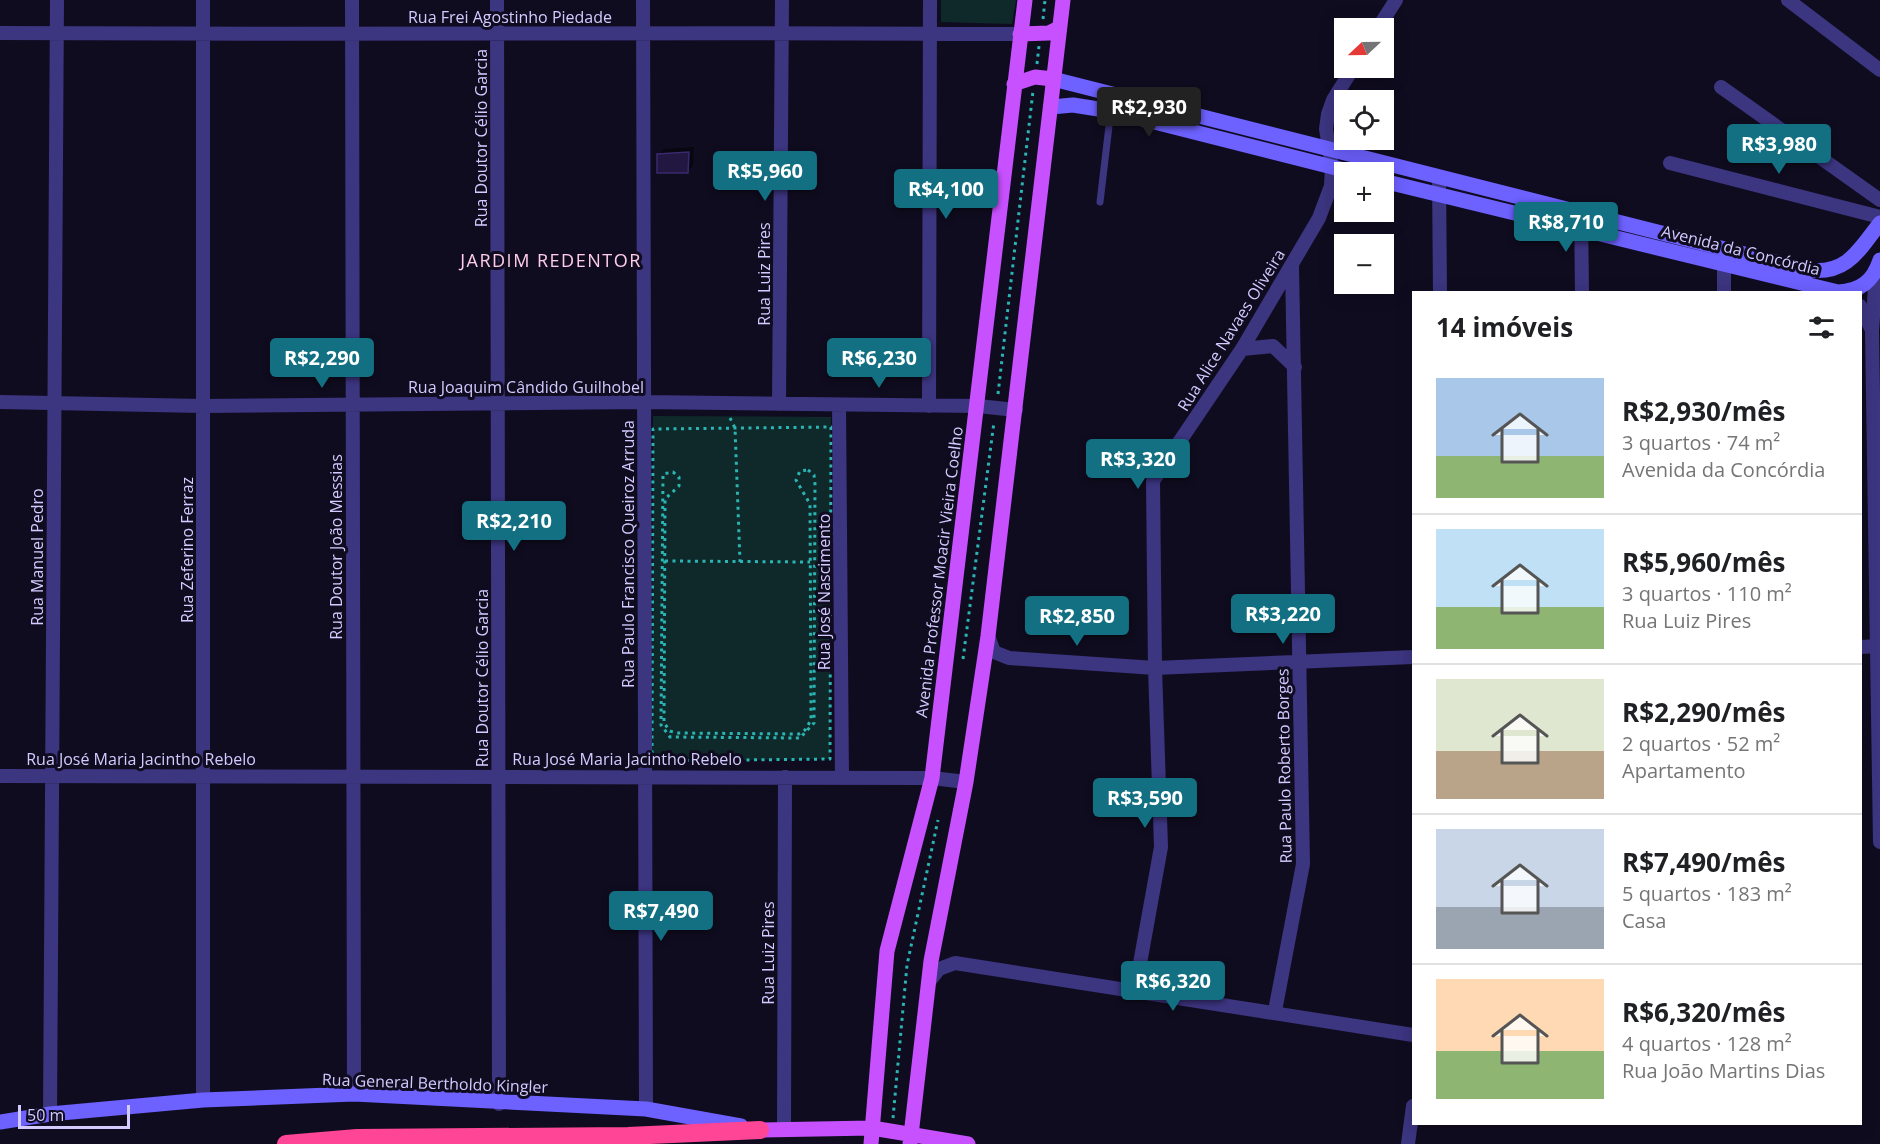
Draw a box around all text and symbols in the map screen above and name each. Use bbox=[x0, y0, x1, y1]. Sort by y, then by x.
street label: Rua Frei Agostinho Piedade bbox=[408, 6, 612, 28]
north arrow bbox=[1334, 18, 1394, 78]
map controls bbox=[1334, 18, 1394, 294]
street label: Rua Doutor Célio Garcia bbox=[470, 49, 492, 227]
pin: R$2,930 bbox=[1094, 87, 1204, 138]
button: locate bbox=[1334, 90, 1394, 150]
text: R$2,930 bbox=[1111, 93, 1187, 120]
pin: R$3,980 bbox=[1724, 124, 1834, 175]
text: R$3,980 bbox=[1741, 130, 1817, 157]
pin: R$5,960 bbox=[710, 151, 820, 202]
text: R$5,960 bbox=[727, 157, 803, 184]
button: + bbox=[1334, 162, 1394, 222]
pin: R$4,100 bbox=[891, 169, 1001, 220]
text: R$4,100 bbox=[908, 175, 984, 202]
pin: R$8,710 bbox=[1511, 202, 1621, 253]
text: R$8,710 bbox=[1528, 208, 1604, 235]
street label: Avenida da Concórdia bbox=[1659, 220, 1823, 280]
street label: Rua Luiz Pires bbox=[753, 222, 775, 326]
button: − bbox=[1334, 234, 1394, 294]
street label: Rua Alice Navaes Oliveira bbox=[1172, 245, 1290, 415]
district label: JARDIM REDENTOR bbox=[458, 248, 642, 272]
text: 14 imóveis bbox=[1436, 309, 1573, 345]
icon: filters bbox=[1805, 311, 1838, 344]
pin: R$2,290 bbox=[267, 338, 377, 389]
pin: R$6,230 bbox=[824, 338, 934, 389]
text: R$2,290 bbox=[284, 344, 360, 371]
text: R$6,230 bbox=[841, 344, 917, 371]
street label: Rua Joaquim Cândido Guilhobel bbox=[408, 376, 644, 398]
text: R$2,930/mês bbox=[1622, 393, 1785, 429]
icon: home bbox=[1484, 402, 1556, 474]
street label: Rua Paulo Francisco Queiroz Arruda bbox=[617, 420, 639, 688]
street label: Avenida Professor Moacir Vieira Coelho bbox=[910, 425, 968, 719]
text: 3 quartos · 74 m² bbox=[1622, 429, 1780, 456]
pin: R$3,320 bbox=[1083, 439, 1193, 490]
text: R$3,320 bbox=[1100, 445, 1176, 472]
street label: Rua Doutor João Messias bbox=[325, 454, 347, 640]
text: Avenida da Concórdia bbox=[1622, 456, 1825, 483]
street label: Rua Zeferino Ferraz bbox=[176, 477, 198, 623]
street label: Rua Manuel Pedro bbox=[26, 488, 48, 626]
pin: R$2,210 bbox=[459, 501, 569, 552]
text: R$2,210 bbox=[476, 507, 552, 534]
street label: Rua José Nascimento bbox=[813, 514, 835, 670]
text: R$5,960/mês bbox=[1622, 544, 1785, 580]
icon: home bbox=[1484, 553, 1556, 625]
text: 3 quartos · 110 m² bbox=[1622, 580, 1792, 607]
street label: Rua Doutor Célio Garcia bbox=[471, 589, 493, 767]
pin: R$3,220 bbox=[1228, 594, 1338, 645]
pin: R$2,850 bbox=[1022, 596, 1132, 647]
text: R$3,220 bbox=[1245, 600, 1321, 627]
text: R$2,850 bbox=[1039, 602, 1115, 629]
text: Rua Luiz Pires bbox=[1622, 607, 1751, 634]
street label: Rua Paulo Roberto Borges bbox=[1271, 668, 1297, 864]
text: R$2,290/mês bbox=[1622, 694, 1785, 730]
icon: home bbox=[1484, 703, 1556, 775]
text: 2 quartos · 52 m² bbox=[1622, 730, 1780, 757]
street label: Rua José Maria Jacintho Rebelo bbox=[26, 748, 256, 770]
street label: Rua José Maria Jacintho Rebelo bbox=[512, 748, 742, 770]
text: Apartamento bbox=[1622, 757, 1746, 784]
pin: R$3,590 bbox=[1090, 778, 1200, 829]
text: R$3,590 bbox=[1107, 784, 1183, 811]
text: R$7,490/mês bbox=[1622, 844, 1785, 880]
icon: home bbox=[1484, 853, 1556, 925]
text: 5 quartos · 183 m² bbox=[1622, 880, 1792, 907]
pin: R$7,490 bbox=[606, 891, 716, 942]
text: R$7,490 bbox=[623, 897, 699, 924]
street label: Rua Luiz Pires bbox=[757, 901, 779, 1005]
text: Casa bbox=[1622, 907, 1666, 934]
pin: R$6,320 bbox=[1118, 961, 1228, 1012]
text: R$6,320 bbox=[1135, 967, 1211, 994]
text: R$6,320/mês bbox=[1622, 994, 1785, 1030]
icon: home bbox=[1484, 1003, 1556, 1075]
text: 4 quartos · 128 m² bbox=[1622, 1030, 1792, 1057]
text: Rua João Martins Dias bbox=[1622, 1057, 1825, 1084]
street label: Rua General Bertholdo Kingler bbox=[322, 1068, 549, 1098]
scale bar bbox=[18, 1102, 130, 1130]
text: 50 m bbox=[27, 1104, 64, 1126]

